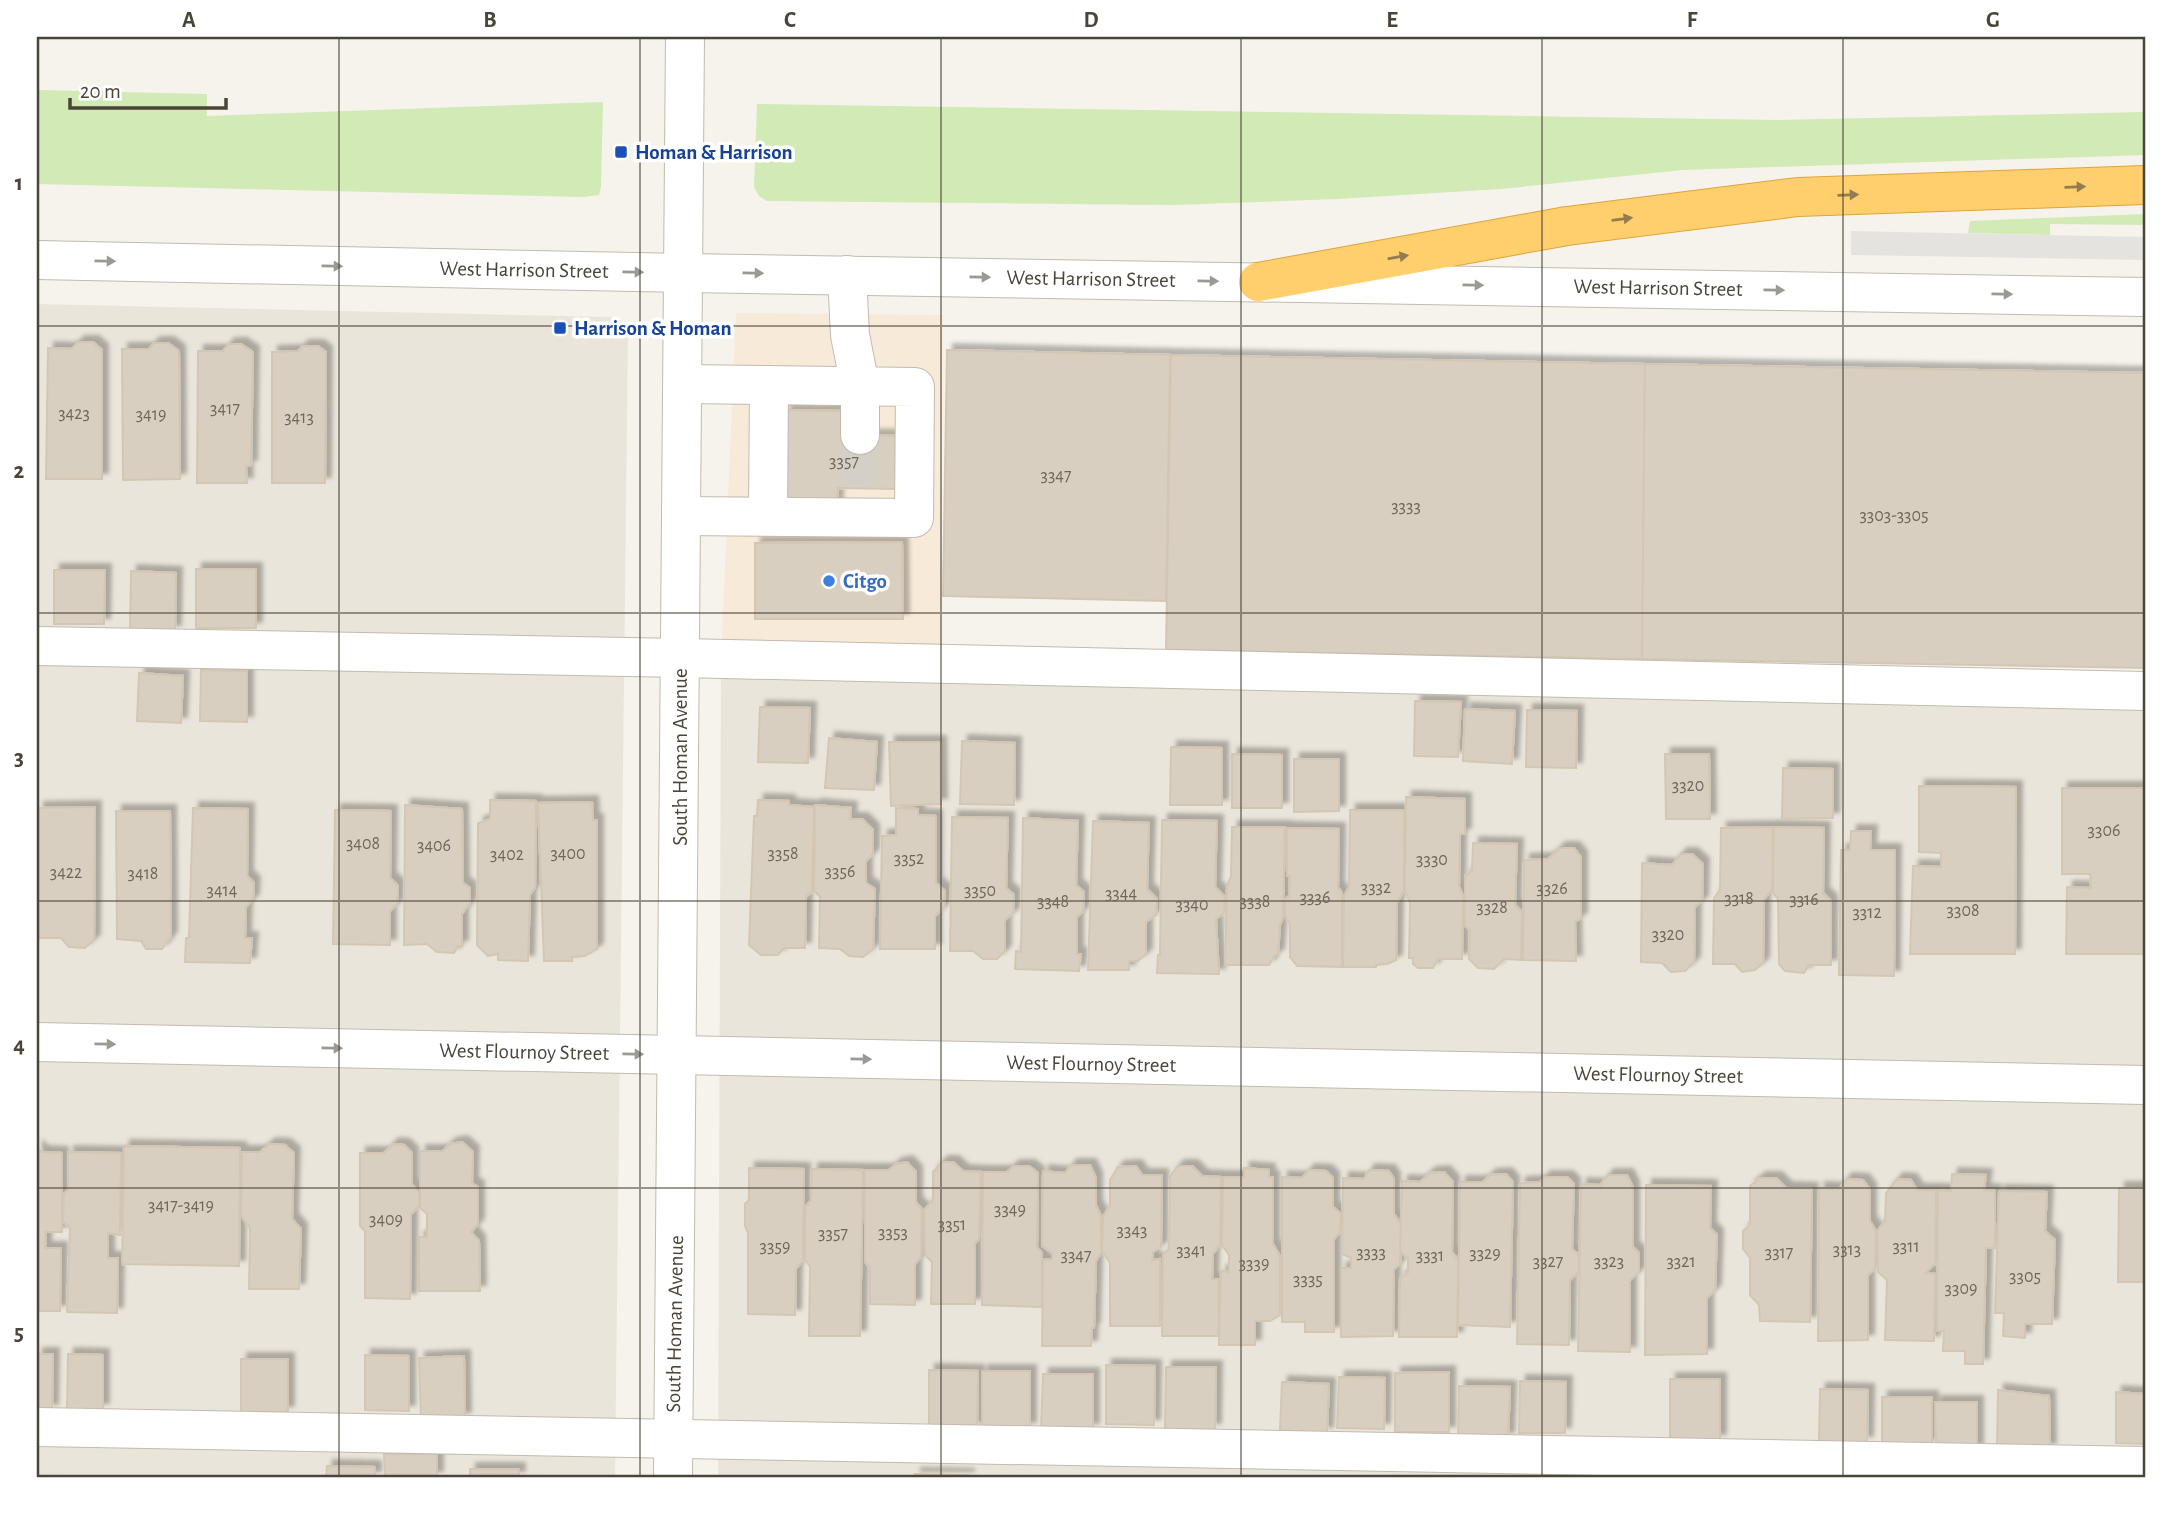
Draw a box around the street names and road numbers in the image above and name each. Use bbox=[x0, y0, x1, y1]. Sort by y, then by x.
street label: West Harrison Street bbox=[439, 258, 609, 282]
street label: West Harrison Street bbox=[1006, 267, 1176, 291]
street label: West Harrison Street bbox=[1573, 276, 1743, 300]
street label: South Homan Avenue bbox=[670, 668, 691, 846]
street label: West Flournoy Street bbox=[439, 1040, 609, 1064]
street label: West Flournoy Street bbox=[1006, 1052, 1176, 1076]
street label: West Flournoy Street bbox=[1573, 1063, 1743, 1087]
street label: South Homan Avenue bbox=[663, 1235, 687, 1413]

